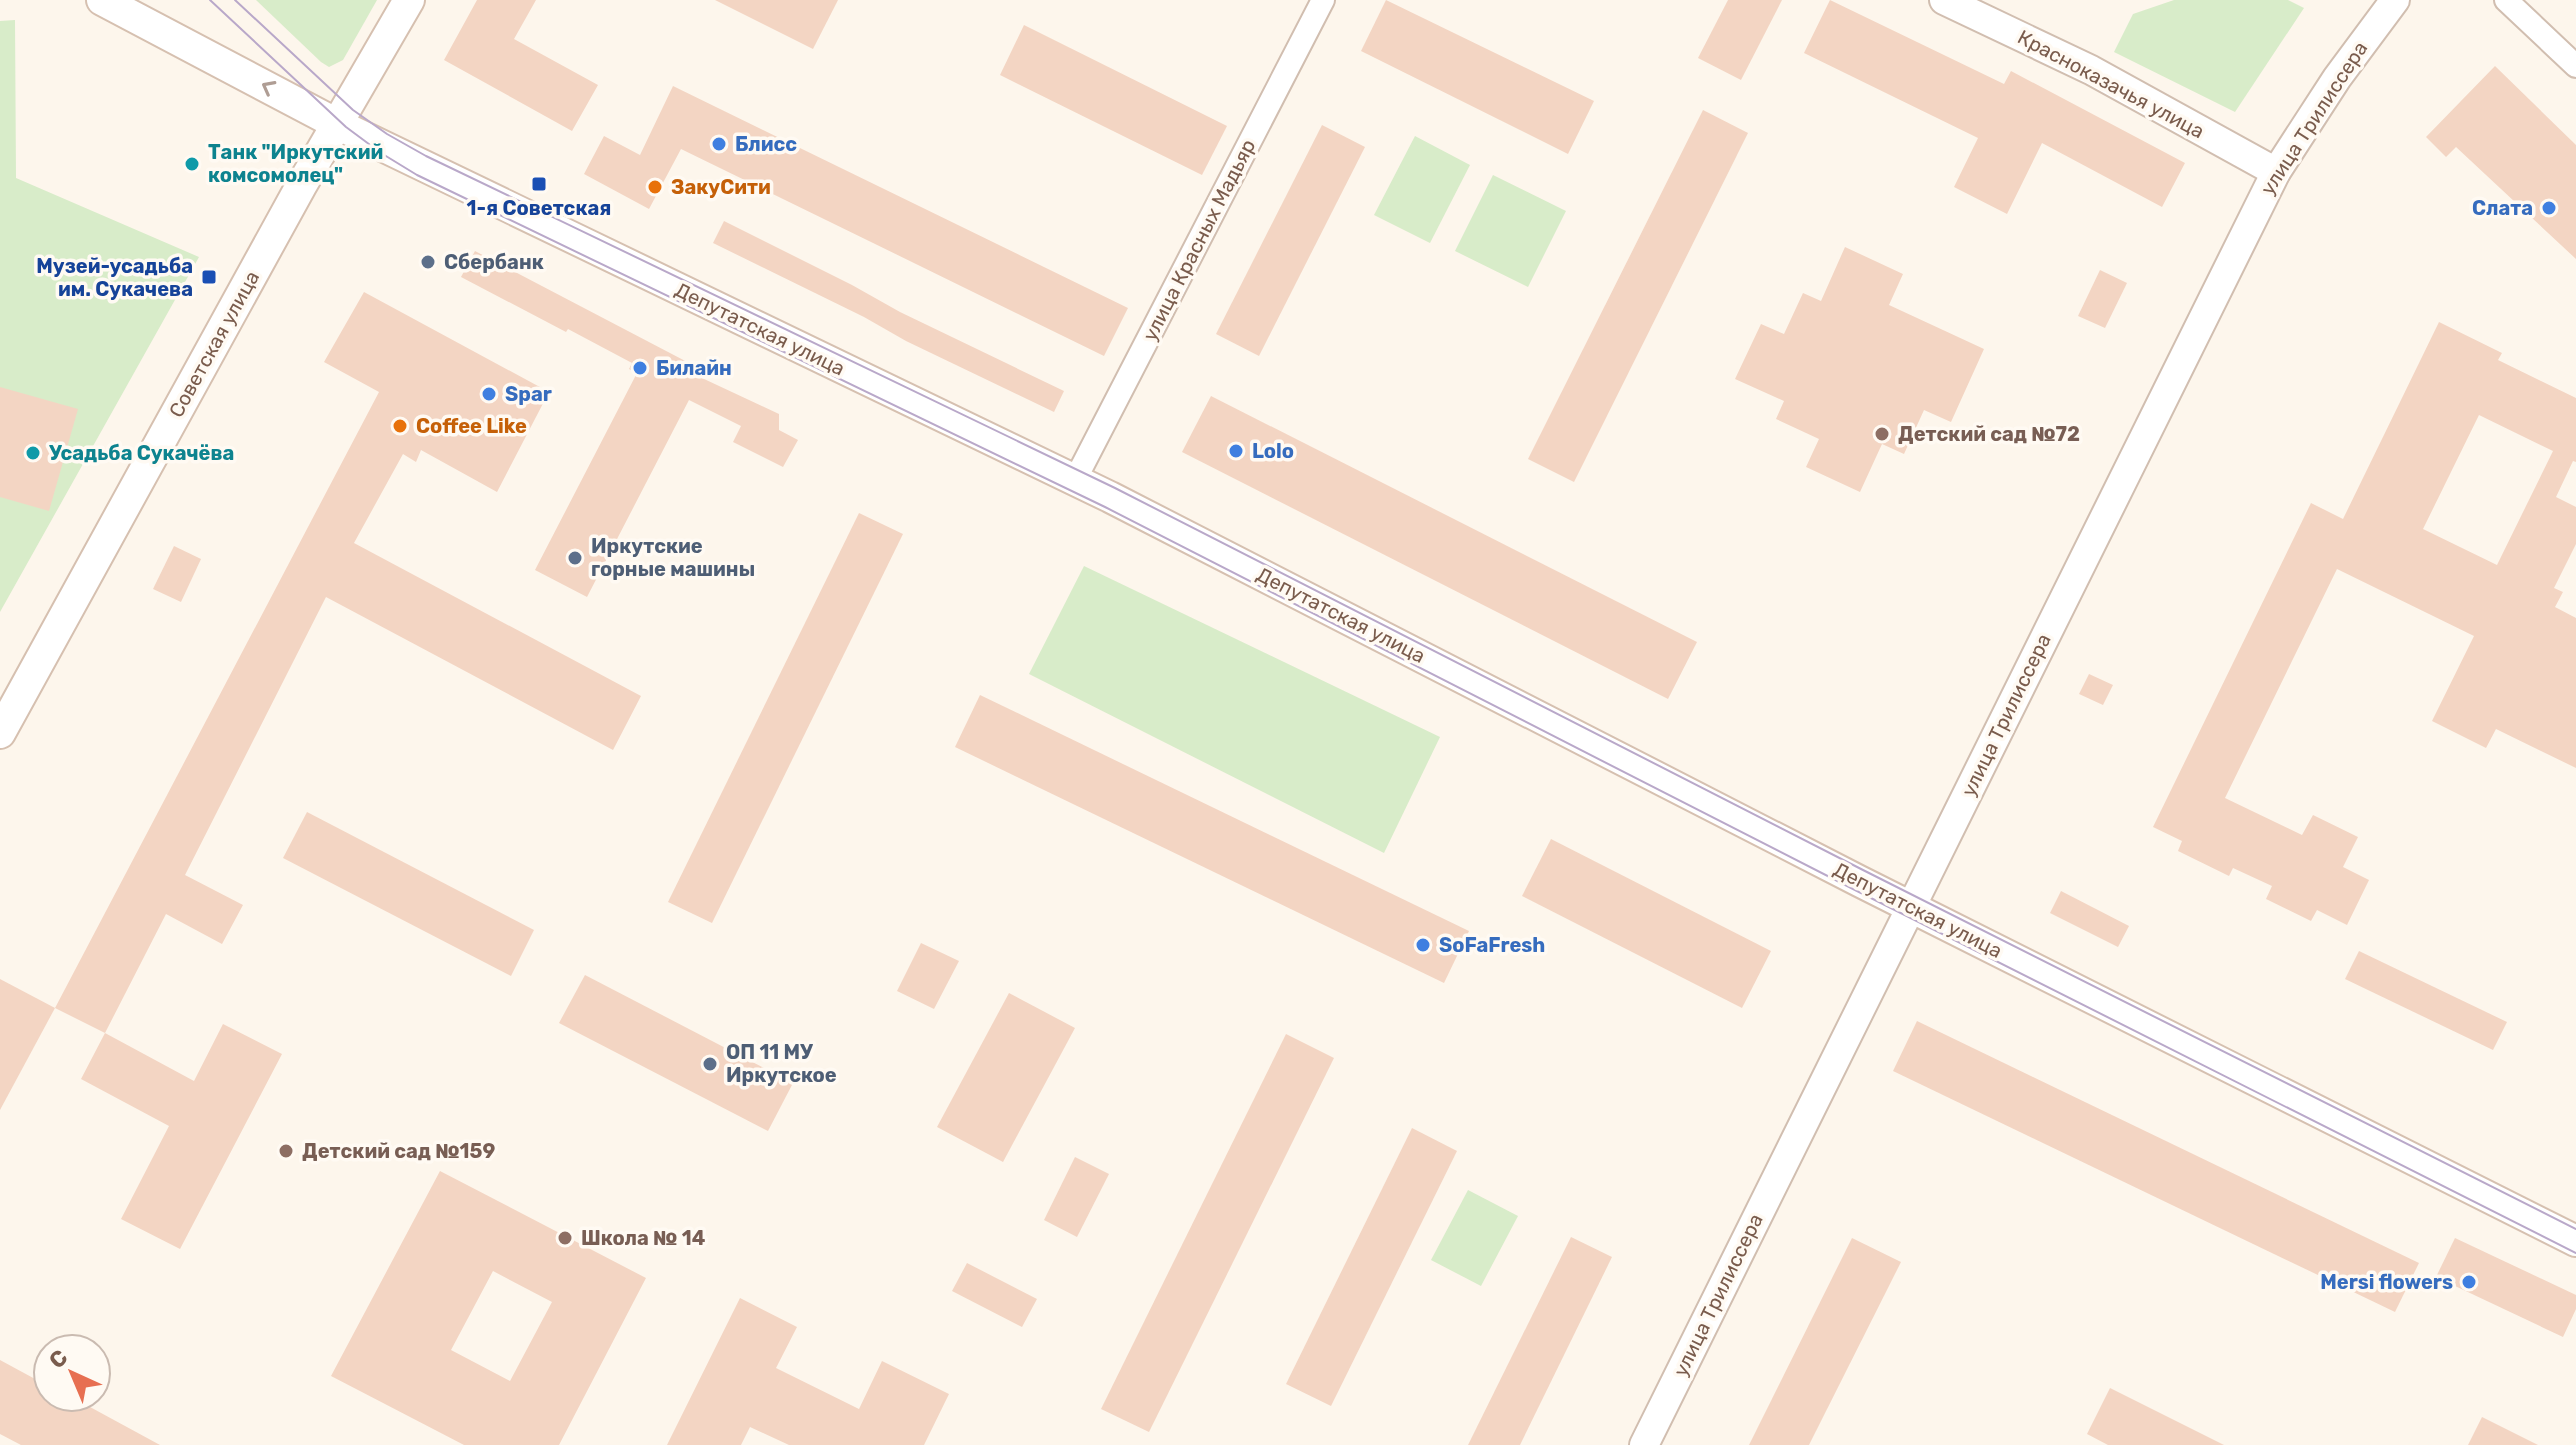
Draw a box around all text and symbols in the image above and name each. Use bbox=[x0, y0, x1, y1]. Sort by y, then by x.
street label: Красноказачья улица bbox=[2014, 25, 2208, 143]
street label: улица Трилиссера bbox=[2255, 37, 2373, 199]
one-way arrow bbox=[261, 82, 276, 97]
place label: Блисс bbox=[735, 132, 797, 156]
marker: Блисс bbox=[710, 135, 728, 153]
street label: улица Красных Мадьяр bbox=[1138, 135, 1260, 345]
place label: Танк "Иркутский комсомолец" bbox=[208, 140, 383, 187]
marker: Танк "Иркутский комсомолец" bbox=[183, 155, 201, 173]
marker: 1-я Советская bbox=[530, 175, 548, 193]
place label: ЗакуСити bbox=[671, 175, 771, 199]
marker: ЗакуСити bbox=[646, 178, 664, 196]
place label: 1-я Советская bbox=[467, 196, 611, 220]
place label: Слата bbox=[2472, 196, 2533, 220]
marker: Слата bbox=[2540, 199, 2558, 217]
place label: Сбербанк bbox=[444, 250, 544, 274]
marker: Сбербанк bbox=[419, 253, 437, 271]
place label: Музей-усадьба им. Сукачева bbox=[36, 254, 193, 301]
street label: Советская улица bbox=[164, 267, 264, 421]
marker: Музей-усадьба им. Сукачева bbox=[200, 268, 218, 286]
street label: Депутатская улица bbox=[671, 277, 849, 381]
place label: Билайн bbox=[656, 356, 732, 380]
marker: Билайн bbox=[631, 359, 649, 377]
place label: Spar bbox=[505, 382, 552, 406]
marker: Spar bbox=[480, 385, 498, 403]
place label: Coffee Like bbox=[416, 414, 527, 438]
marker: Coffee Like bbox=[391, 417, 409, 435]
place label: Детский сад №72 bbox=[1898, 422, 2080, 446]
marker: Детский сад №72 bbox=[1873, 425, 1891, 443]
place label: Lolo bbox=[1252, 439, 1294, 463]
place label: Усадьба Сукачёва bbox=[49, 441, 234, 465]
marker: Lolo bbox=[1227, 442, 1245, 460]
marker: Усадьба Сукачёва bbox=[24, 444, 42, 462]
place label: Иркутские горные машины bbox=[591, 534, 755, 581]
marker: Иркутские горные машины bbox=[566, 549, 584, 567]
street label: Депутатская улица bbox=[1253, 562, 1429, 668]
street label: улица Трилиссера bbox=[1956, 630, 2056, 800]
street label: Депутатская улица bbox=[1830, 857, 2006, 963]
place label: SoFaFresh bbox=[1439, 933, 1545, 957]
marker: SoFaFresh bbox=[1414, 936, 1432, 954]
place label: ОП 11 МУ Иркутское bbox=[726, 1040, 837, 1087]
marker: ОП 11 МУ Иркутское bbox=[701, 1055, 719, 1073]
place label: Детский сад №159 bbox=[302, 1139, 495, 1163]
marker: Детский сад №159 bbox=[277, 1142, 295, 1160]
street label: улица Трилиссера bbox=[1668, 1210, 1768, 1380]
place label: Школа № 14 bbox=[581, 1226, 706, 1250]
marker: Школа № 14 bbox=[556, 1229, 574, 1247]
place label: Mersi flowers bbox=[2320, 1270, 2453, 1294]
marker: Mersi flowers bbox=[2460, 1273, 2478, 1291]
north arrow bbox=[32, 1333, 112, 1413]
text: С bbox=[44, 1344, 73, 1374]

